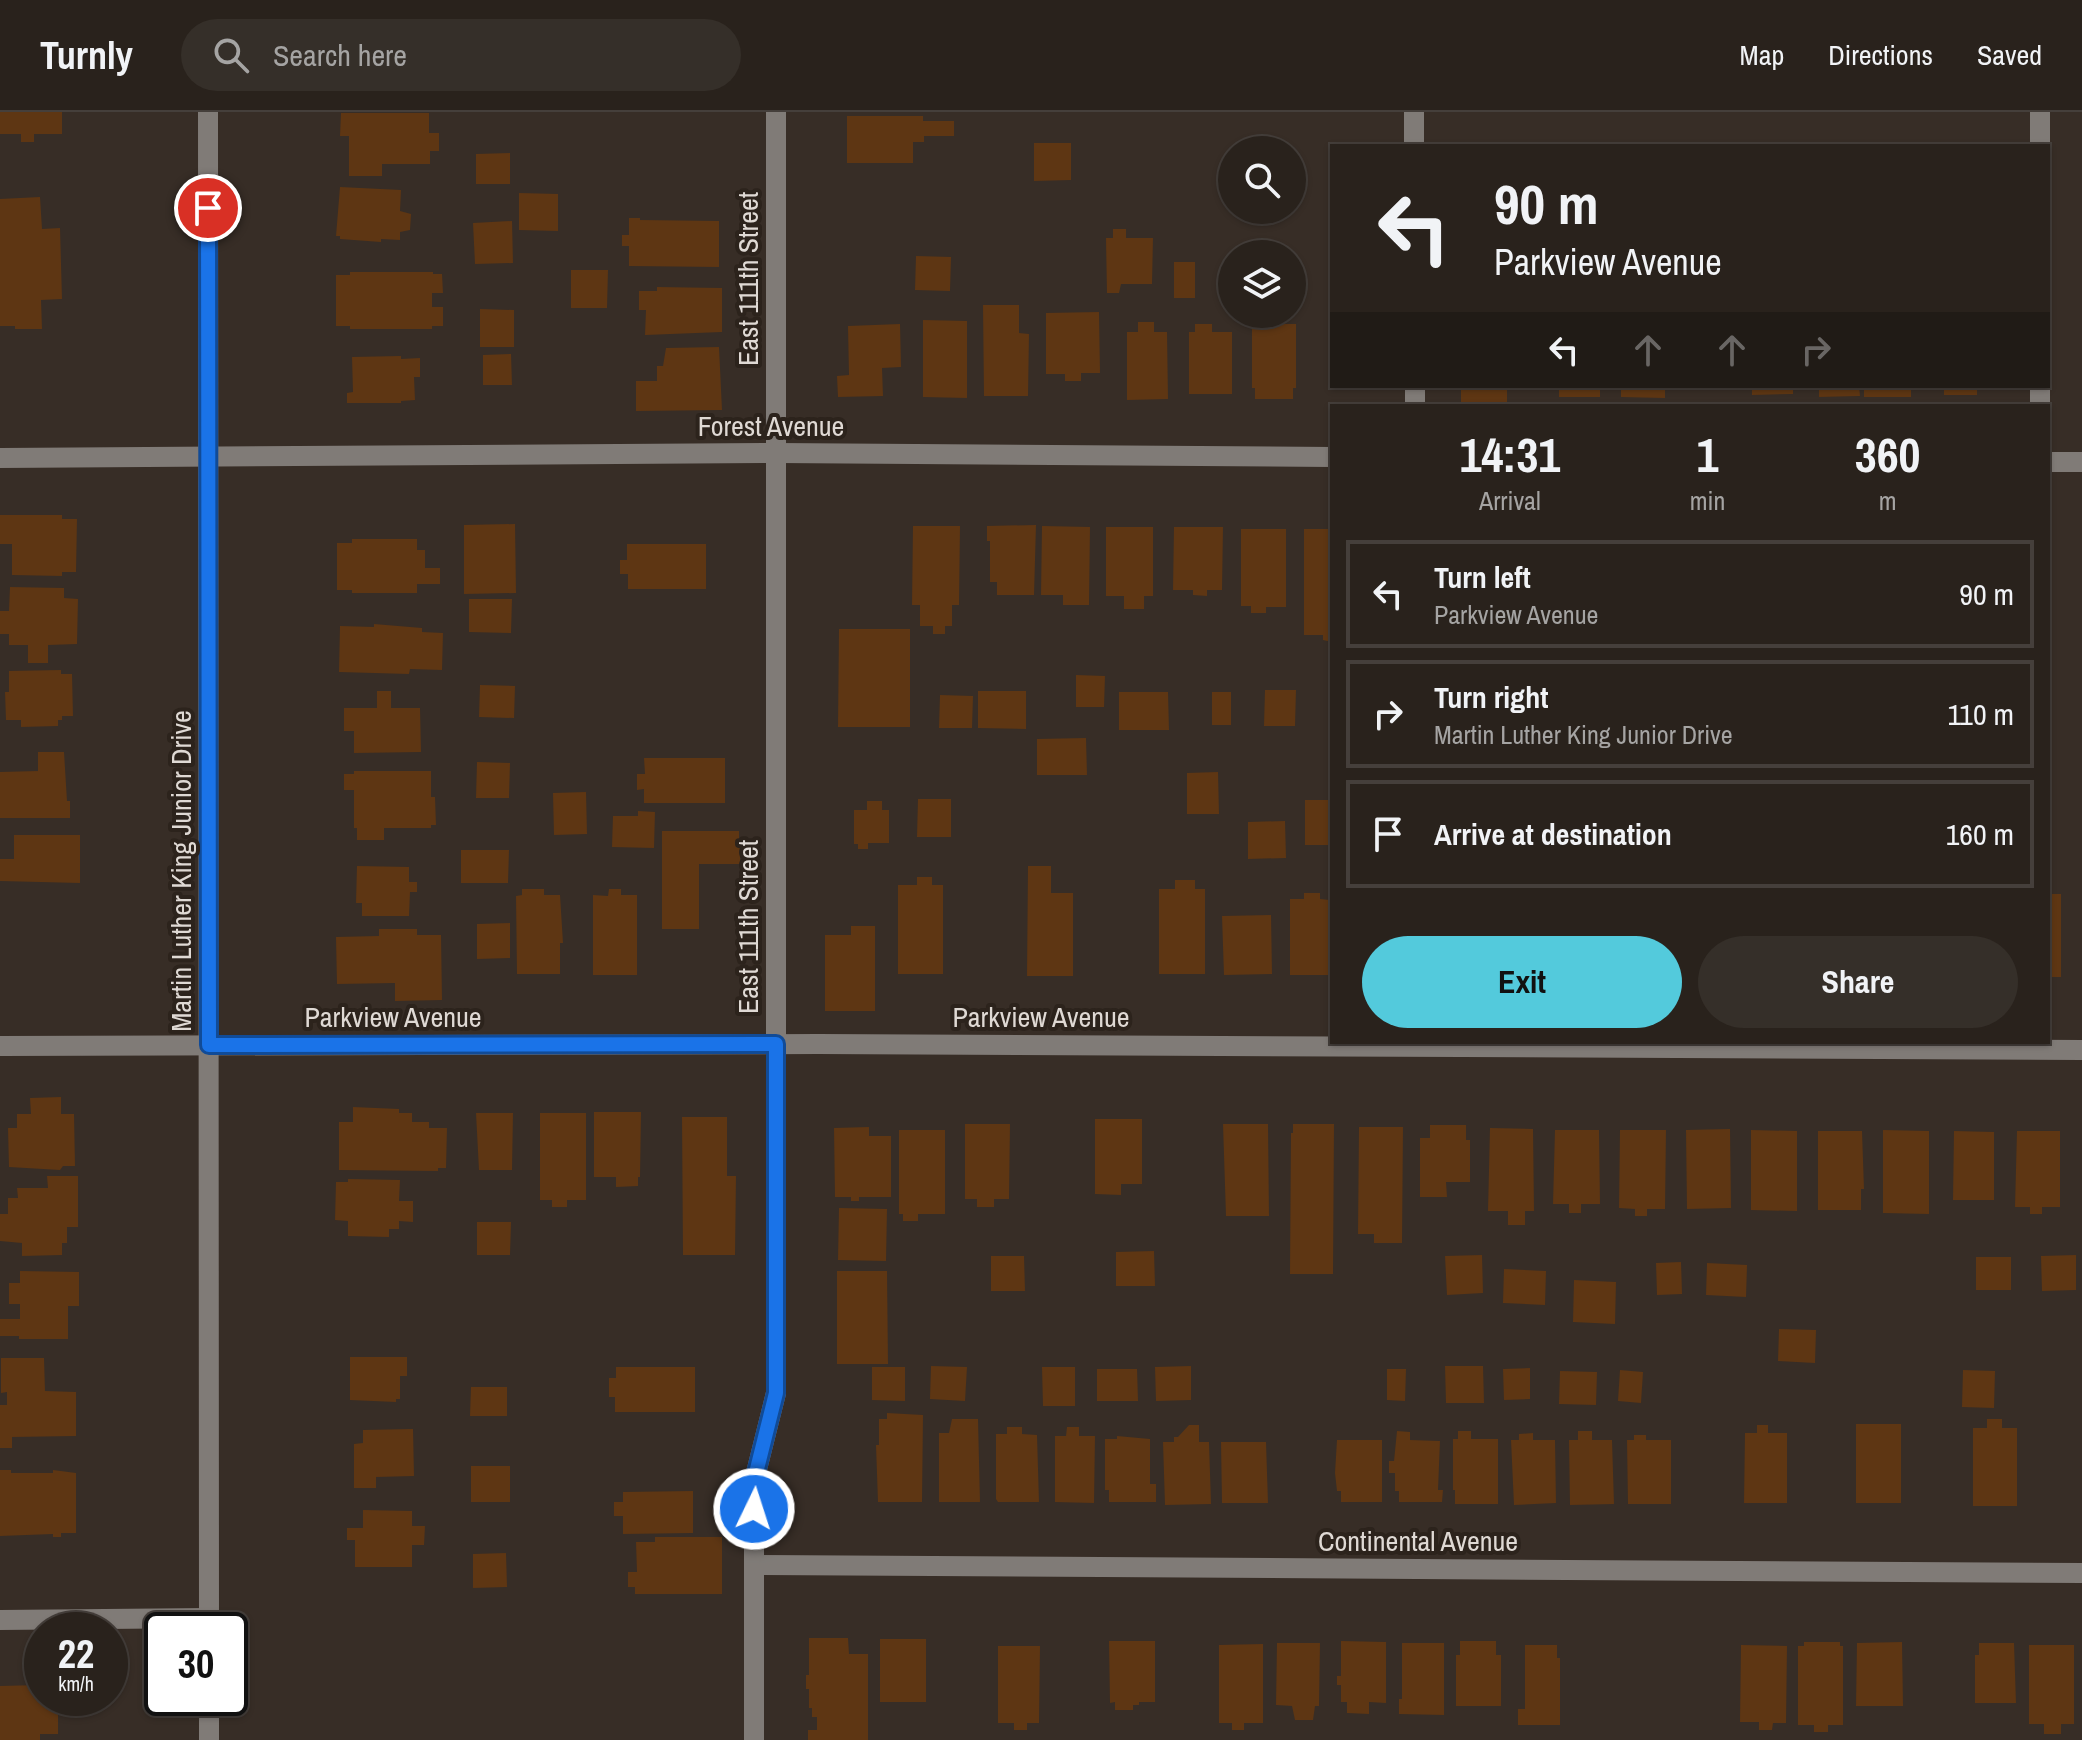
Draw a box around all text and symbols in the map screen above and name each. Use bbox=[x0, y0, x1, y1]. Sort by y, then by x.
search box bbox=[181, 19, 741, 91]
text: Turnly bbox=[40, 30, 133, 81]
icon: search bbox=[209, 33, 253, 77]
text: Search here bbox=[273, 35, 407, 75]
text: Map bbox=[1740, 36, 1784, 74]
text: Directions bbox=[1828, 36, 1933, 74]
text: Saved bbox=[1977, 36, 2042, 74]
map controls bbox=[1218, 136, 1306, 328]
button: search bbox=[1218, 136, 1306, 224]
text: 90 m bbox=[1494, 166, 1599, 241]
pin bbox=[174, 174, 242, 242]
icon: left bbox=[1362, 176, 1466, 280]
icon: arrive bbox=[186, 186, 230, 230]
street label: East 111th Street bbox=[729, 192, 767, 366]
text: Parkview Avenue bbox=[1494, 238, 1722, 286]
button: layers bbox=[1218, 240, 1306, 328]
icon: left bbox=[1542, 328, 1586, 372]
icon: ahead bbox=[1626, 328, 1670, 372]
icon: ahead bbox=[1710, 328, 1754, 372]
icon: right bbox=[1794, 328, 1838, 372]
street label: Forest Avenue bbox=[698, 407, 844, 445]
text: 14:31 bbox=[1460, 422, 1560, 487]
text: 1 bbox=[1697, 422, 1718, 487]
text: 360 bbox=[1855, 422, 1920, 487]
text: Arrival bbox=[1479, 483, 1541, 518]
text: min bbox=[1690, 483, 1725, 518]
text: m bbox=[1879, 483, 1897, 518]
text: Turn left bbox=[1434, 557, 1531, 597]
icon: left bbox=[1366, 572, 1410, 616]
text: 90 m bbox=[1959, 574, 2014, 614]
text: Parkview Avenue bbox=[1434, 597, 1598, 632]
text: Turn right bbox=[1434, 677, 1548, 717]
icon: right bbox=[1366, 692, 1410, 736]
text: 110 m bbox=[1947, 694, 2014, 734]
street label: Martin Luther King Junior Drive bbox=[162, 710, 200, 1032]
text: Martin Luther King Junior Drive bbox=[1434, 717, 1733, 752]
icon: arrive bbox=[1366, 812, 1410, 856]
text: Arrive at destination bbox=[1434, 814, 1672, 854]
text: 160 m bbox=[1946, 814, 2014, 854]
street label: East 111th Street bbox=[729, 840, 767, 1014]
button: Exit bbox=[1362, 936, 1682, 1028]
button: Share bbox=[1698, 936, 2018, 1028]
street label: Parkview Avenue bbox=[304, 998, 482, 1036]
street label: Parkview Avenue bbox=[952, 998, 1130, 1036]
position arrow bbox=[712, 1467, 796, 1551]
street label: Continental Avenue bbox=[1318, 1522, 1518, 1560]
speed limit sign: 30 bbox=[144, 1612, 248, 1716]
text: 22 bbox=[58, 1627, 94, 1680]
text: km/h bbox=[58, 1670, 94, 1697]

